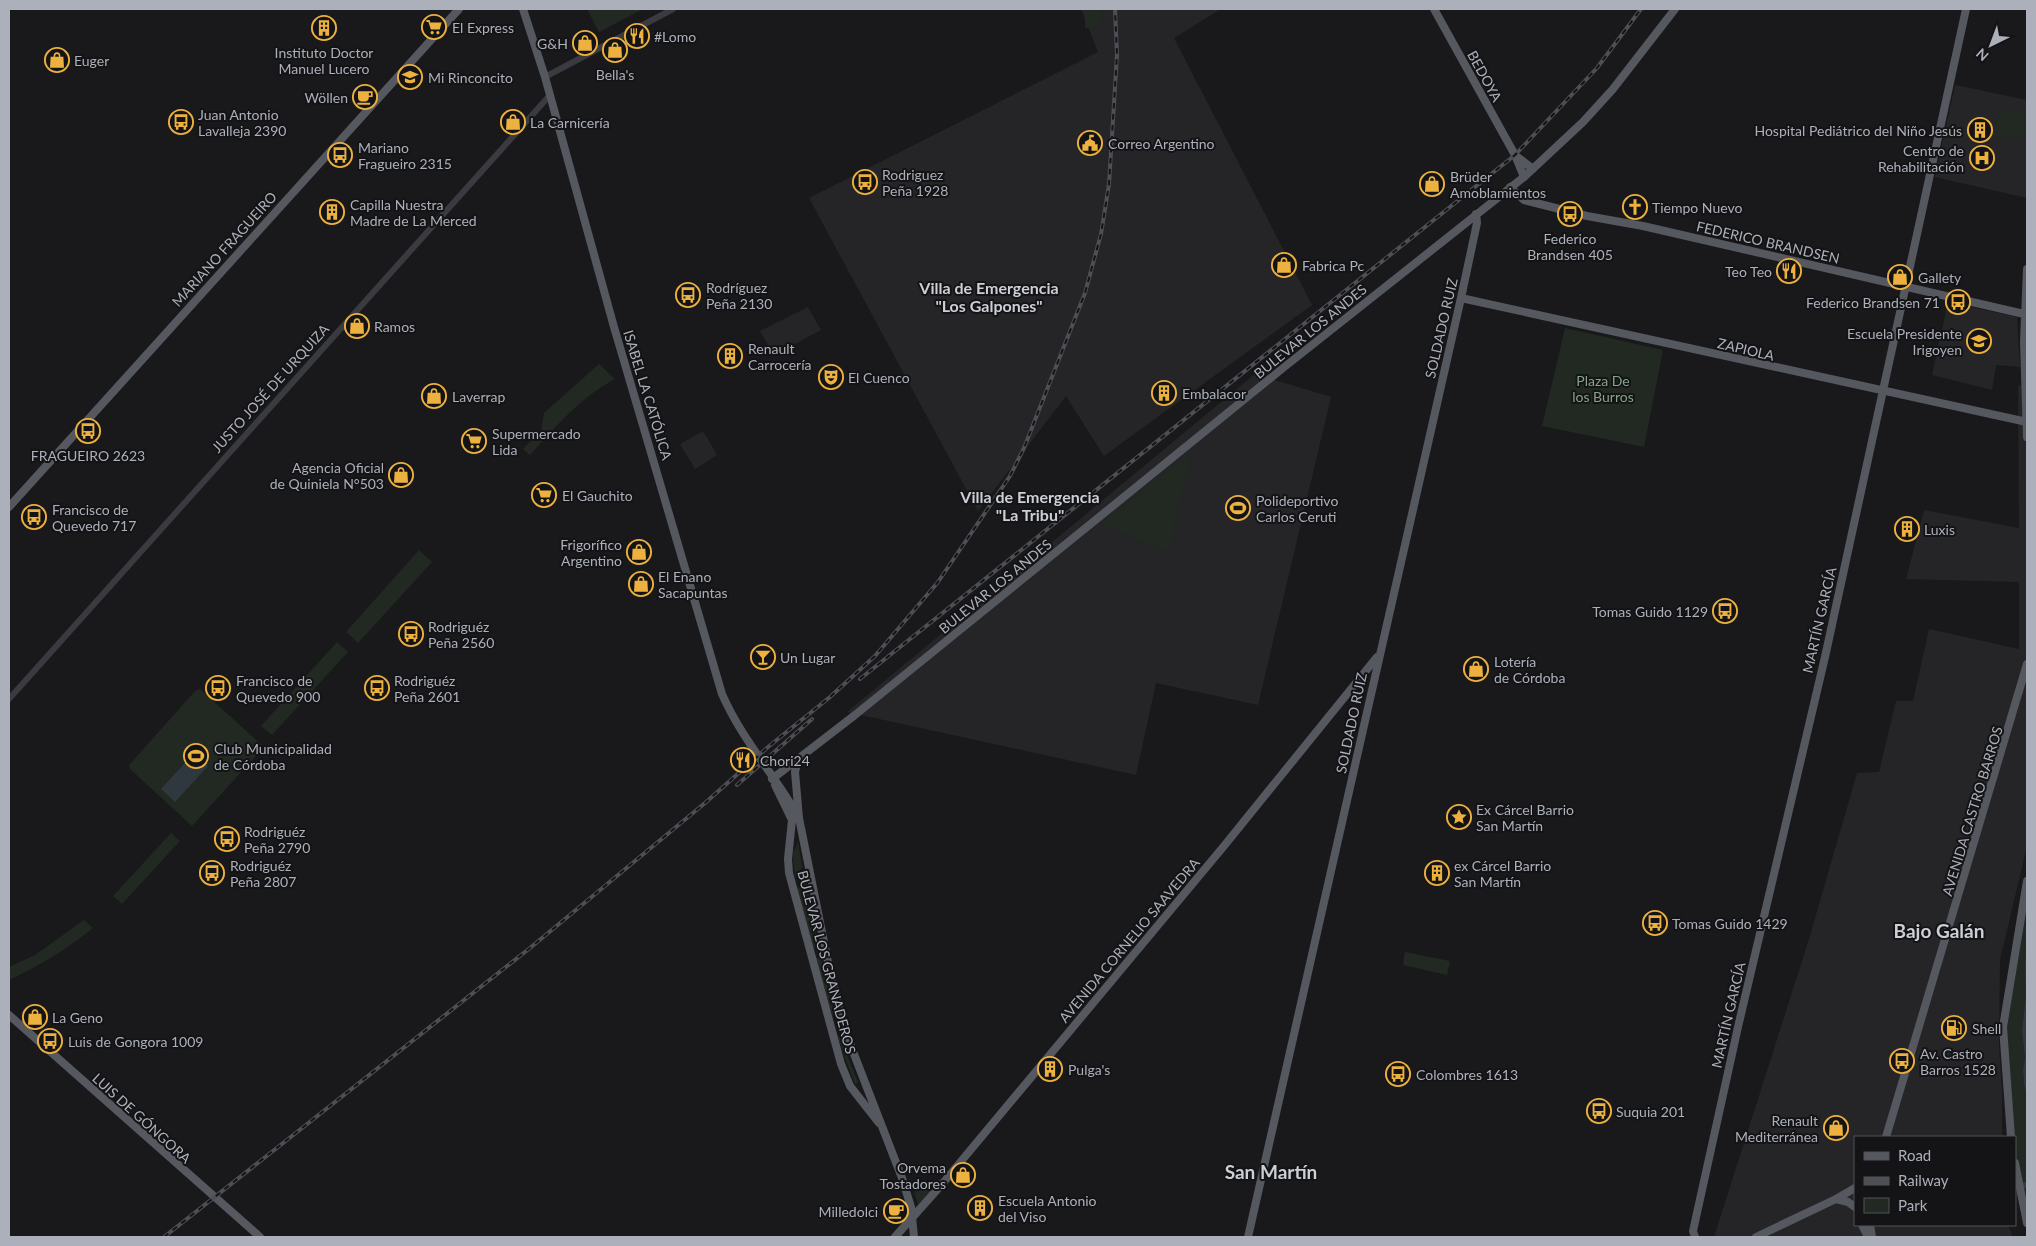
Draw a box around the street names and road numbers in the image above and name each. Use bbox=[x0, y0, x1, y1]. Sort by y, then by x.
street label: BEDOYA bbox=[1464, 48, 1506, 105]
street label: MARIANO FRAGUEIRO bbox=[168, 188, 280, 310]
street label: FEDERICO BRANDSEN bbox=[1695, 217, 1841, 267]
street label: SOLDADO RUIZ bbox=[1421, 276, 1461, 380]
street label: BULEVAR LOS ANDES bbox=[1250, 280, 1370, 382]
street label: JUSTO JOSÉ DE URQUIZA bbox=[208, 320, 333, 456]
street label: ISABEL LA CATÓLICA bbox=[620, 328, 676, 462]
street label: ZAPIOLA bbox=[1716, 334, 1777, 364]
street label: BULEVAR LOS ANDES bbox=[935, 535, 1055, 637]
street label: MARTÍN GARCÍA bbox=[1799, 565, 1840, 675]
street label: SOLDADO RUIZ bbox=[1332, 671, 1370, 775]
street label: AVENIDA CASTRO BARROS bbox=[1938, 724, 2006, 898]
street label: AVENIDA CORNELIO SAAVEDRA bbox=[1055, 854, 1203, 1026]
street label: BULEVAR LOS GRANADEROS bbox=[794, 868, 860, 1056]
street label: MARTÍN GARCÍA bbox=[1708, 960, 1749, 1070]
street label: LUIS DE GÓNGORA bbox=[89, 1069, 195, 1167]

